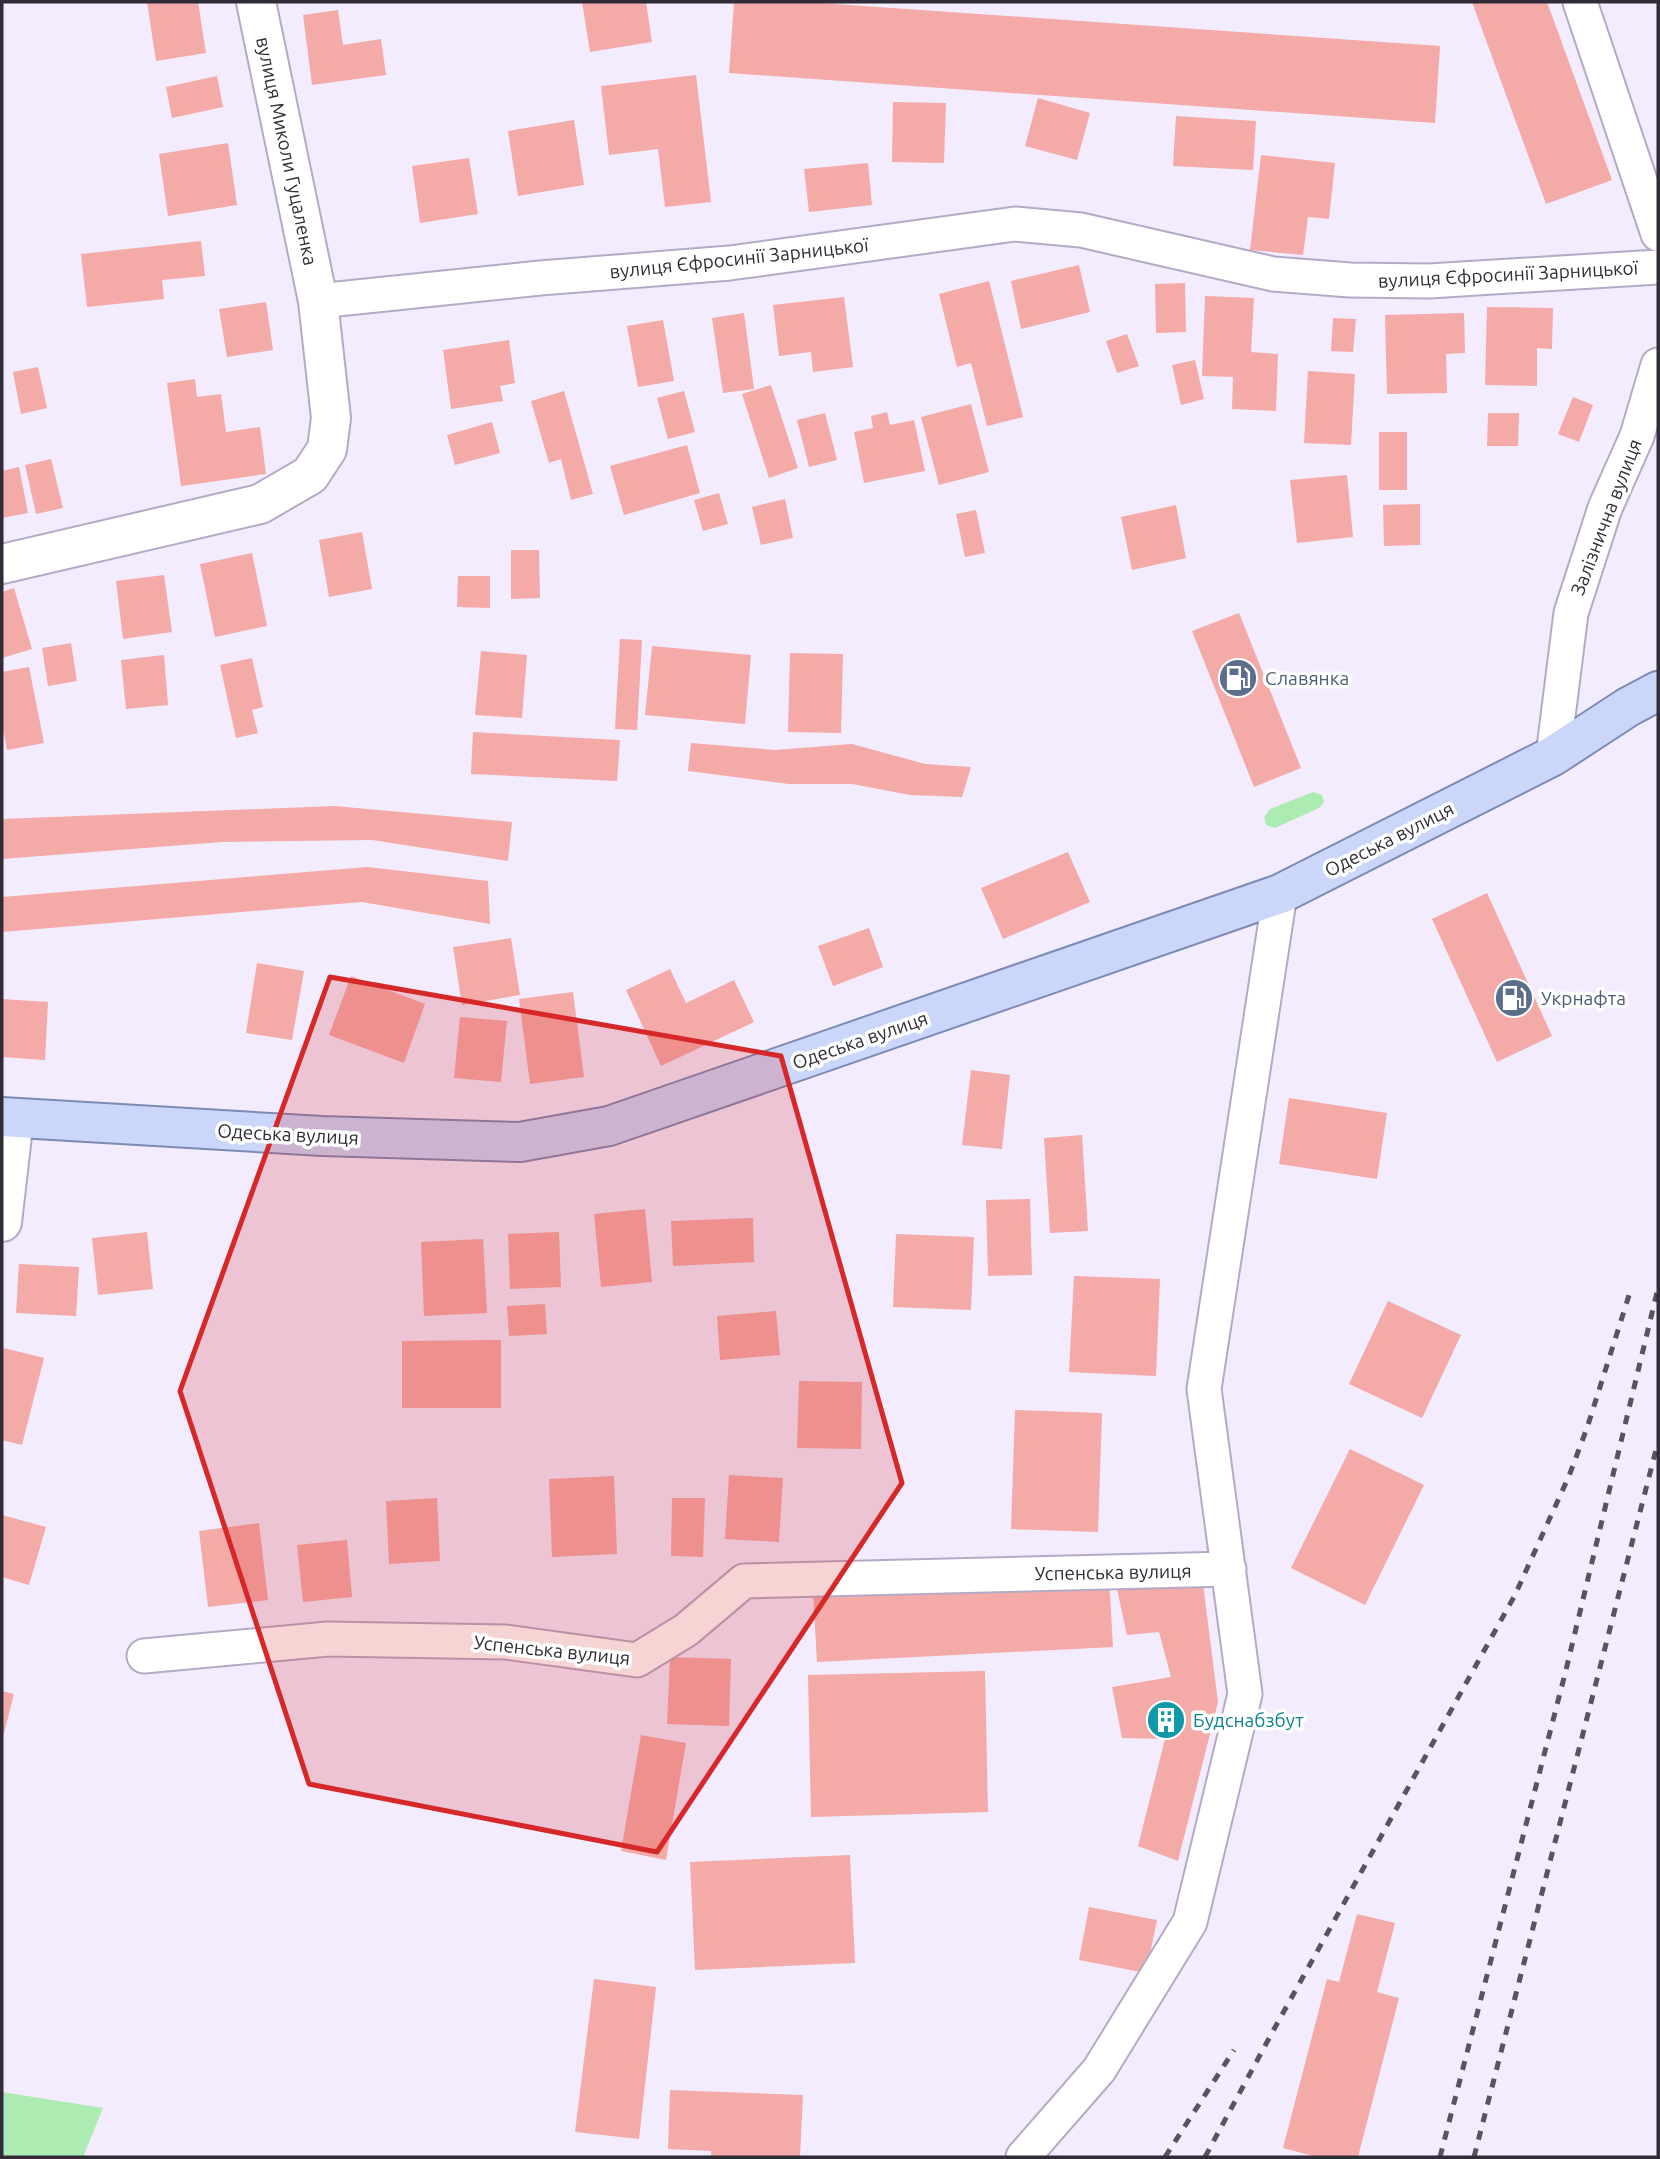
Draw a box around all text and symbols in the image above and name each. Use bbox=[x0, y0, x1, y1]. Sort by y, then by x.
street label: вулиця Миколи Гуцаленка bbox=[252, 35, 322, 267]
street label: вулиця Єфросинії Зарницької bbox=[608, 233, 870, 283]
street label: вулиця Єфросинії Зарницької bbox=[1377, 256, 1639, 292]
street label: Залізнична вулиця bbox=[1566, 436, 1646, 598]
fuel station icon: Славянка bbox=[1217, 657, 1259, 699]
place label: Славянка bbox=[1265, 667, 1349, 689]
street label: Одеська вулиця bbox=[1321, 797, 1457, 881]
fuel station icon: Укрнафта bbox=[1493, 977, 1535, 1019]
place label: Укрнафта bbox=[1541, 987, 1626, 1009]
street label: Одеська вулиця bbox=[789, 1007, 931, 1073]
street label: Одеська вулиця bbox=[217, 1119, 359, 1149]
street label: Успенська вулиця bbox=[1034, 1560, 1192, 1584]
street label: Успенська вулиця bbox=[473, 1631, 631, 1669]
building icon: Будснабзбут bbox=[1145, 1699, 1187, 1741]
place label: Будснабзбут bbox=[1193, 1709, 1304, 1731]

